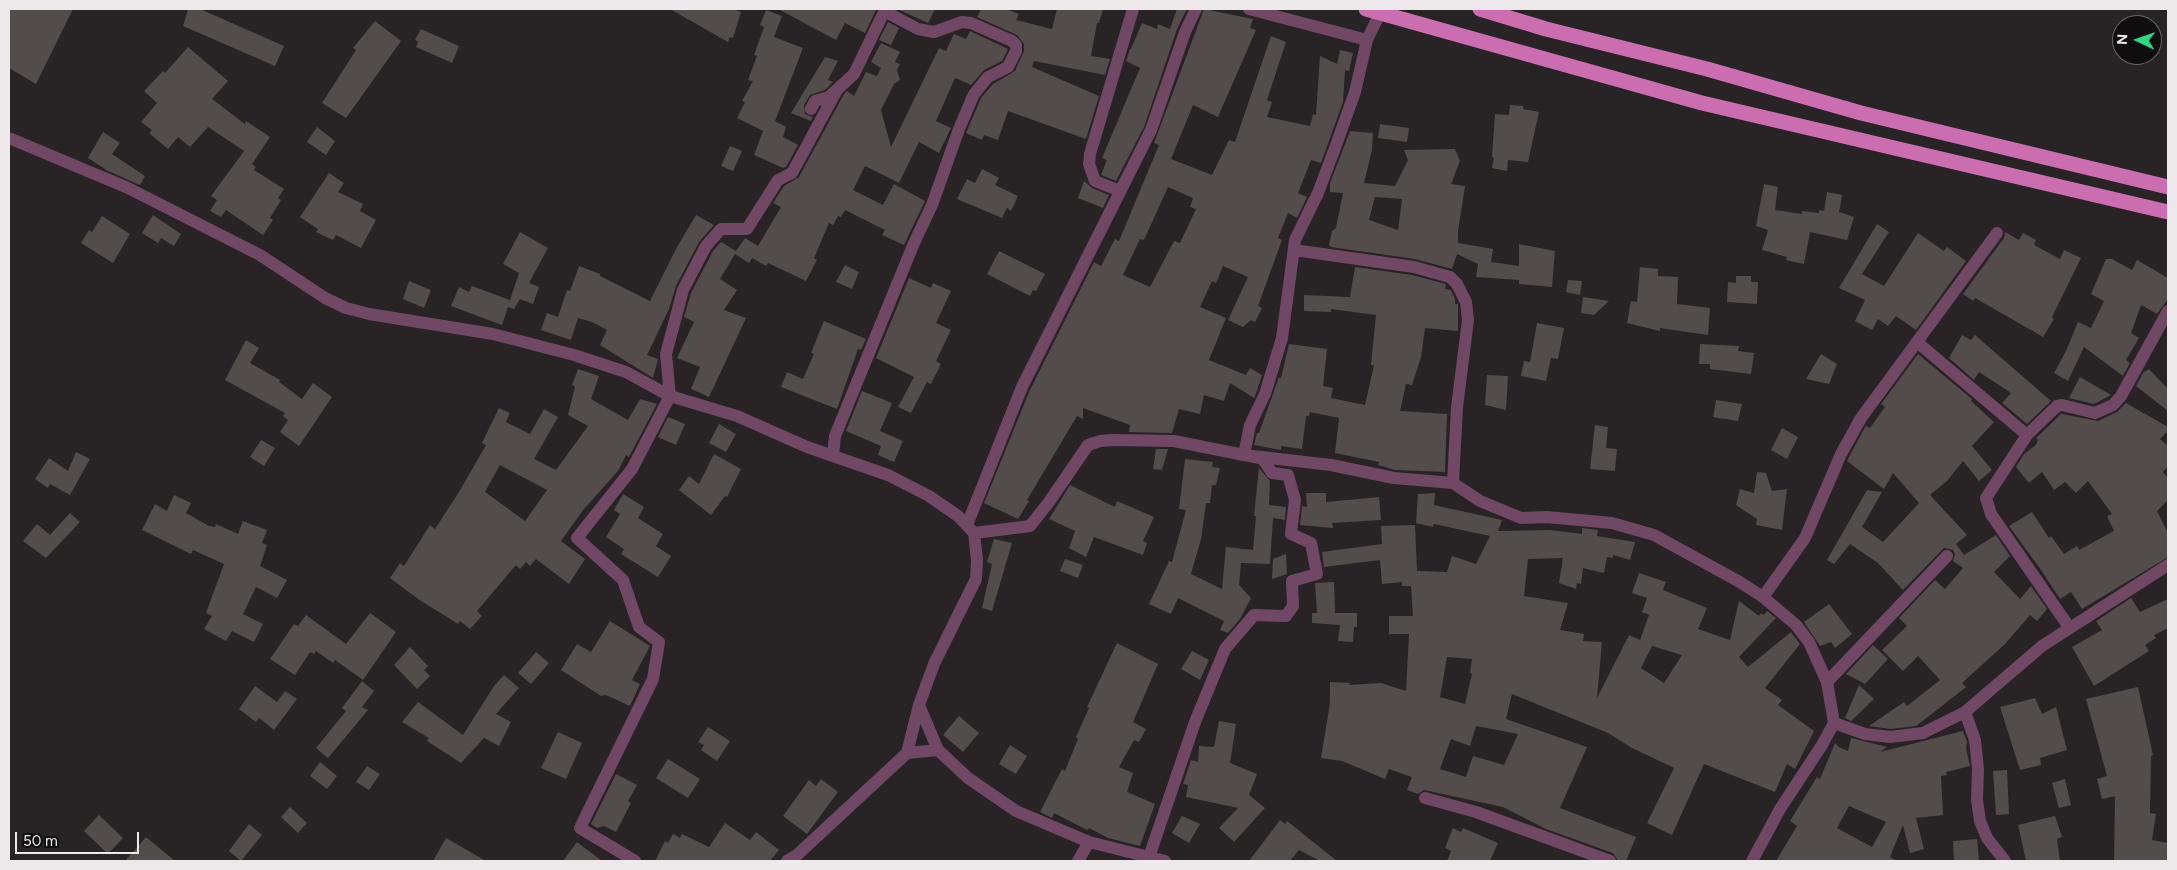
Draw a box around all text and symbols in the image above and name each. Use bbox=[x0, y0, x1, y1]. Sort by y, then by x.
north arrow bbox=[2112, 15, 2162, 65]
text: N bbox=[2114, 33, 2131, 45]
scale bar bbox=[18, 822, 141, 854]
text: 50 m bbox=[23, 832, 58, 850]

